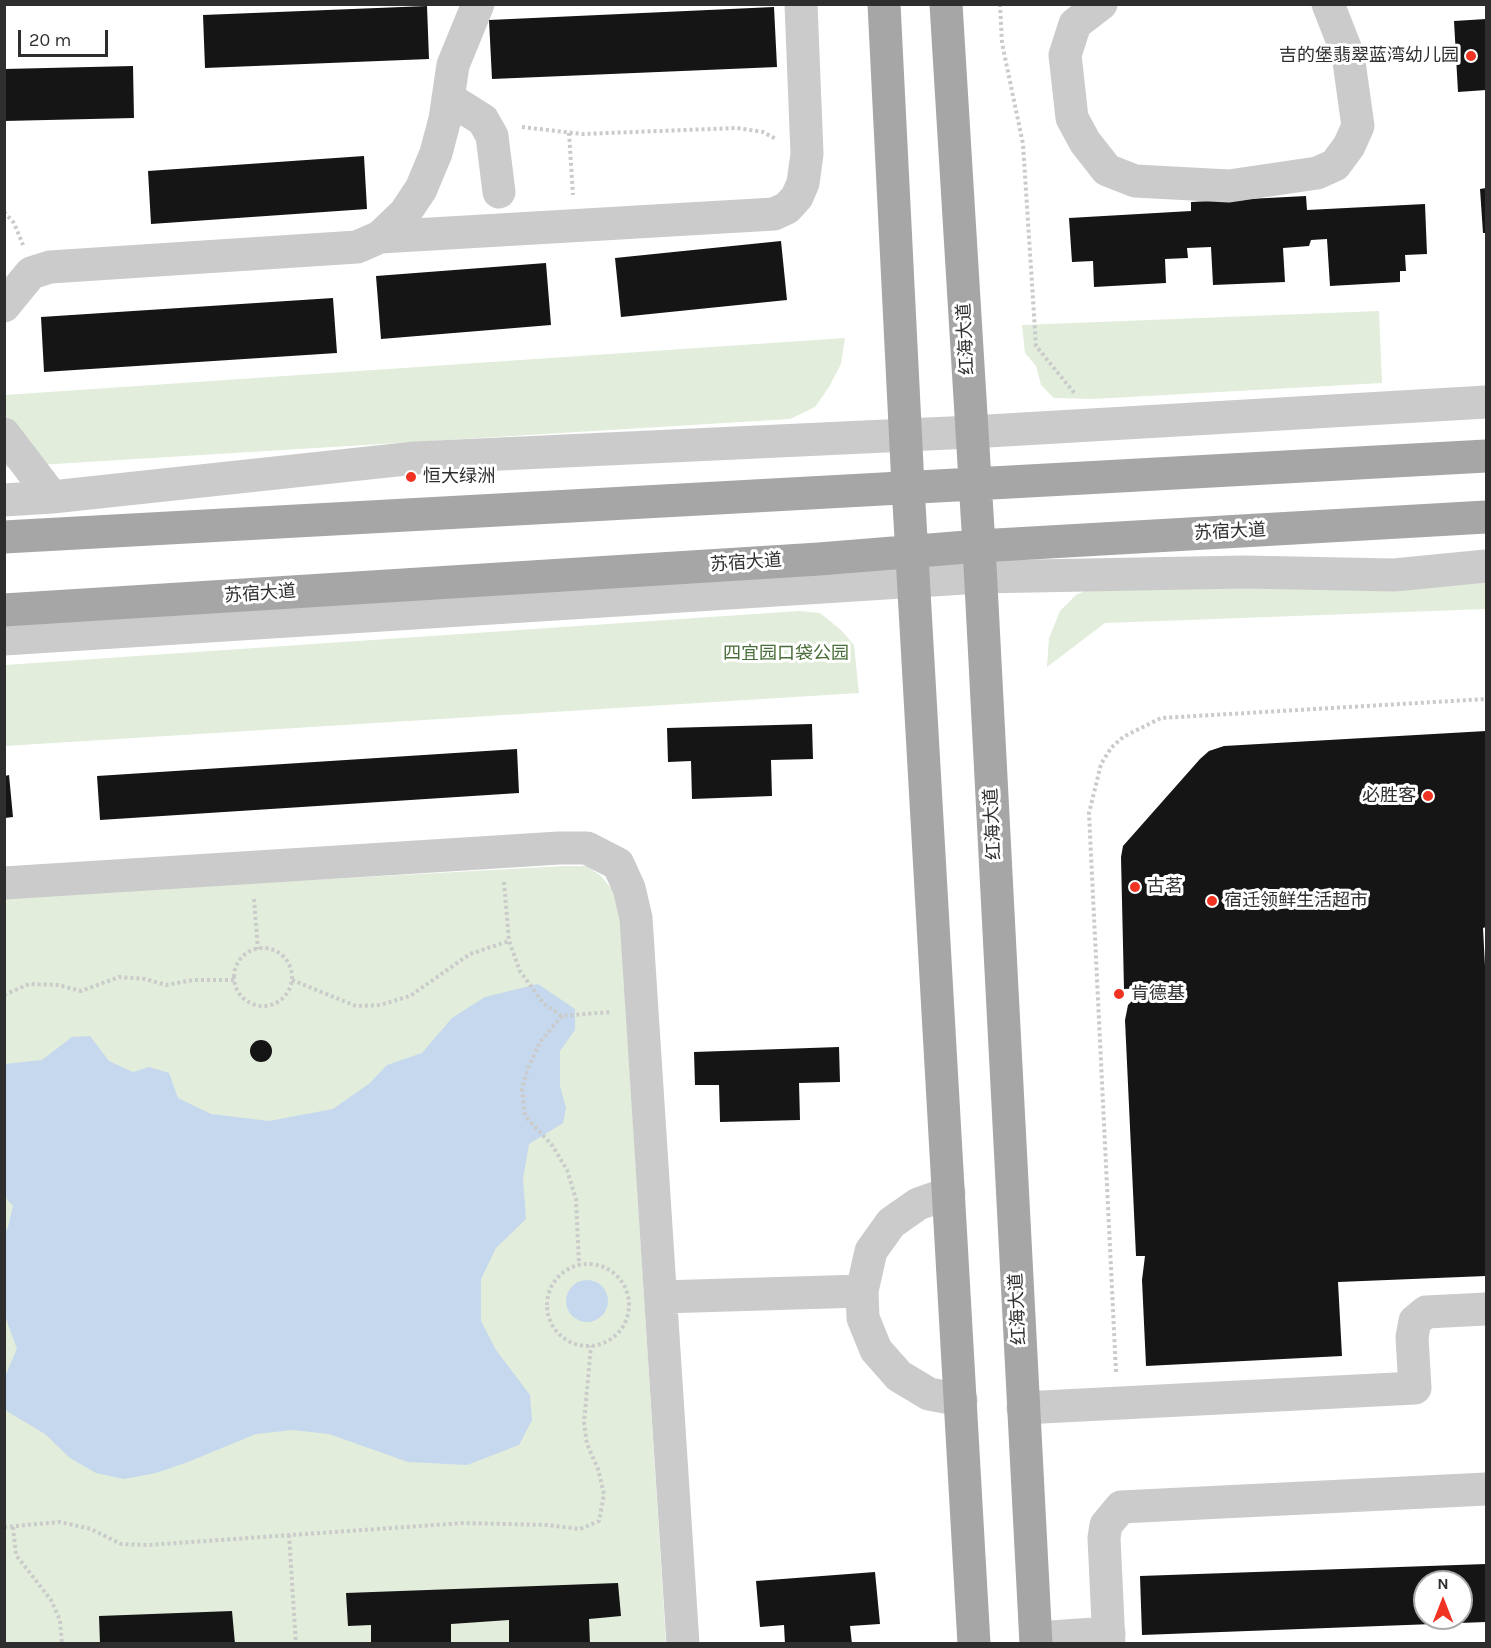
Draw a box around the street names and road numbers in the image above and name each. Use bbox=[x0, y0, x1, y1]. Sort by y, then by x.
street label: 红海大道 bbox=[953, 302, 979, 376]
street label: 苏宿大道 bbox=[1193, 519, 1267, 545]
street label: 苏宿大道 bbox=[709, 550, 783, 576]
street label: 苏宿大道 bbox=[223, 581, 297, 607]
street label: 红海大道 bbox=[980, 787, 1006, 861]
street label: 红海大道 bbox=[1005, 1272, 1031, 1346]

